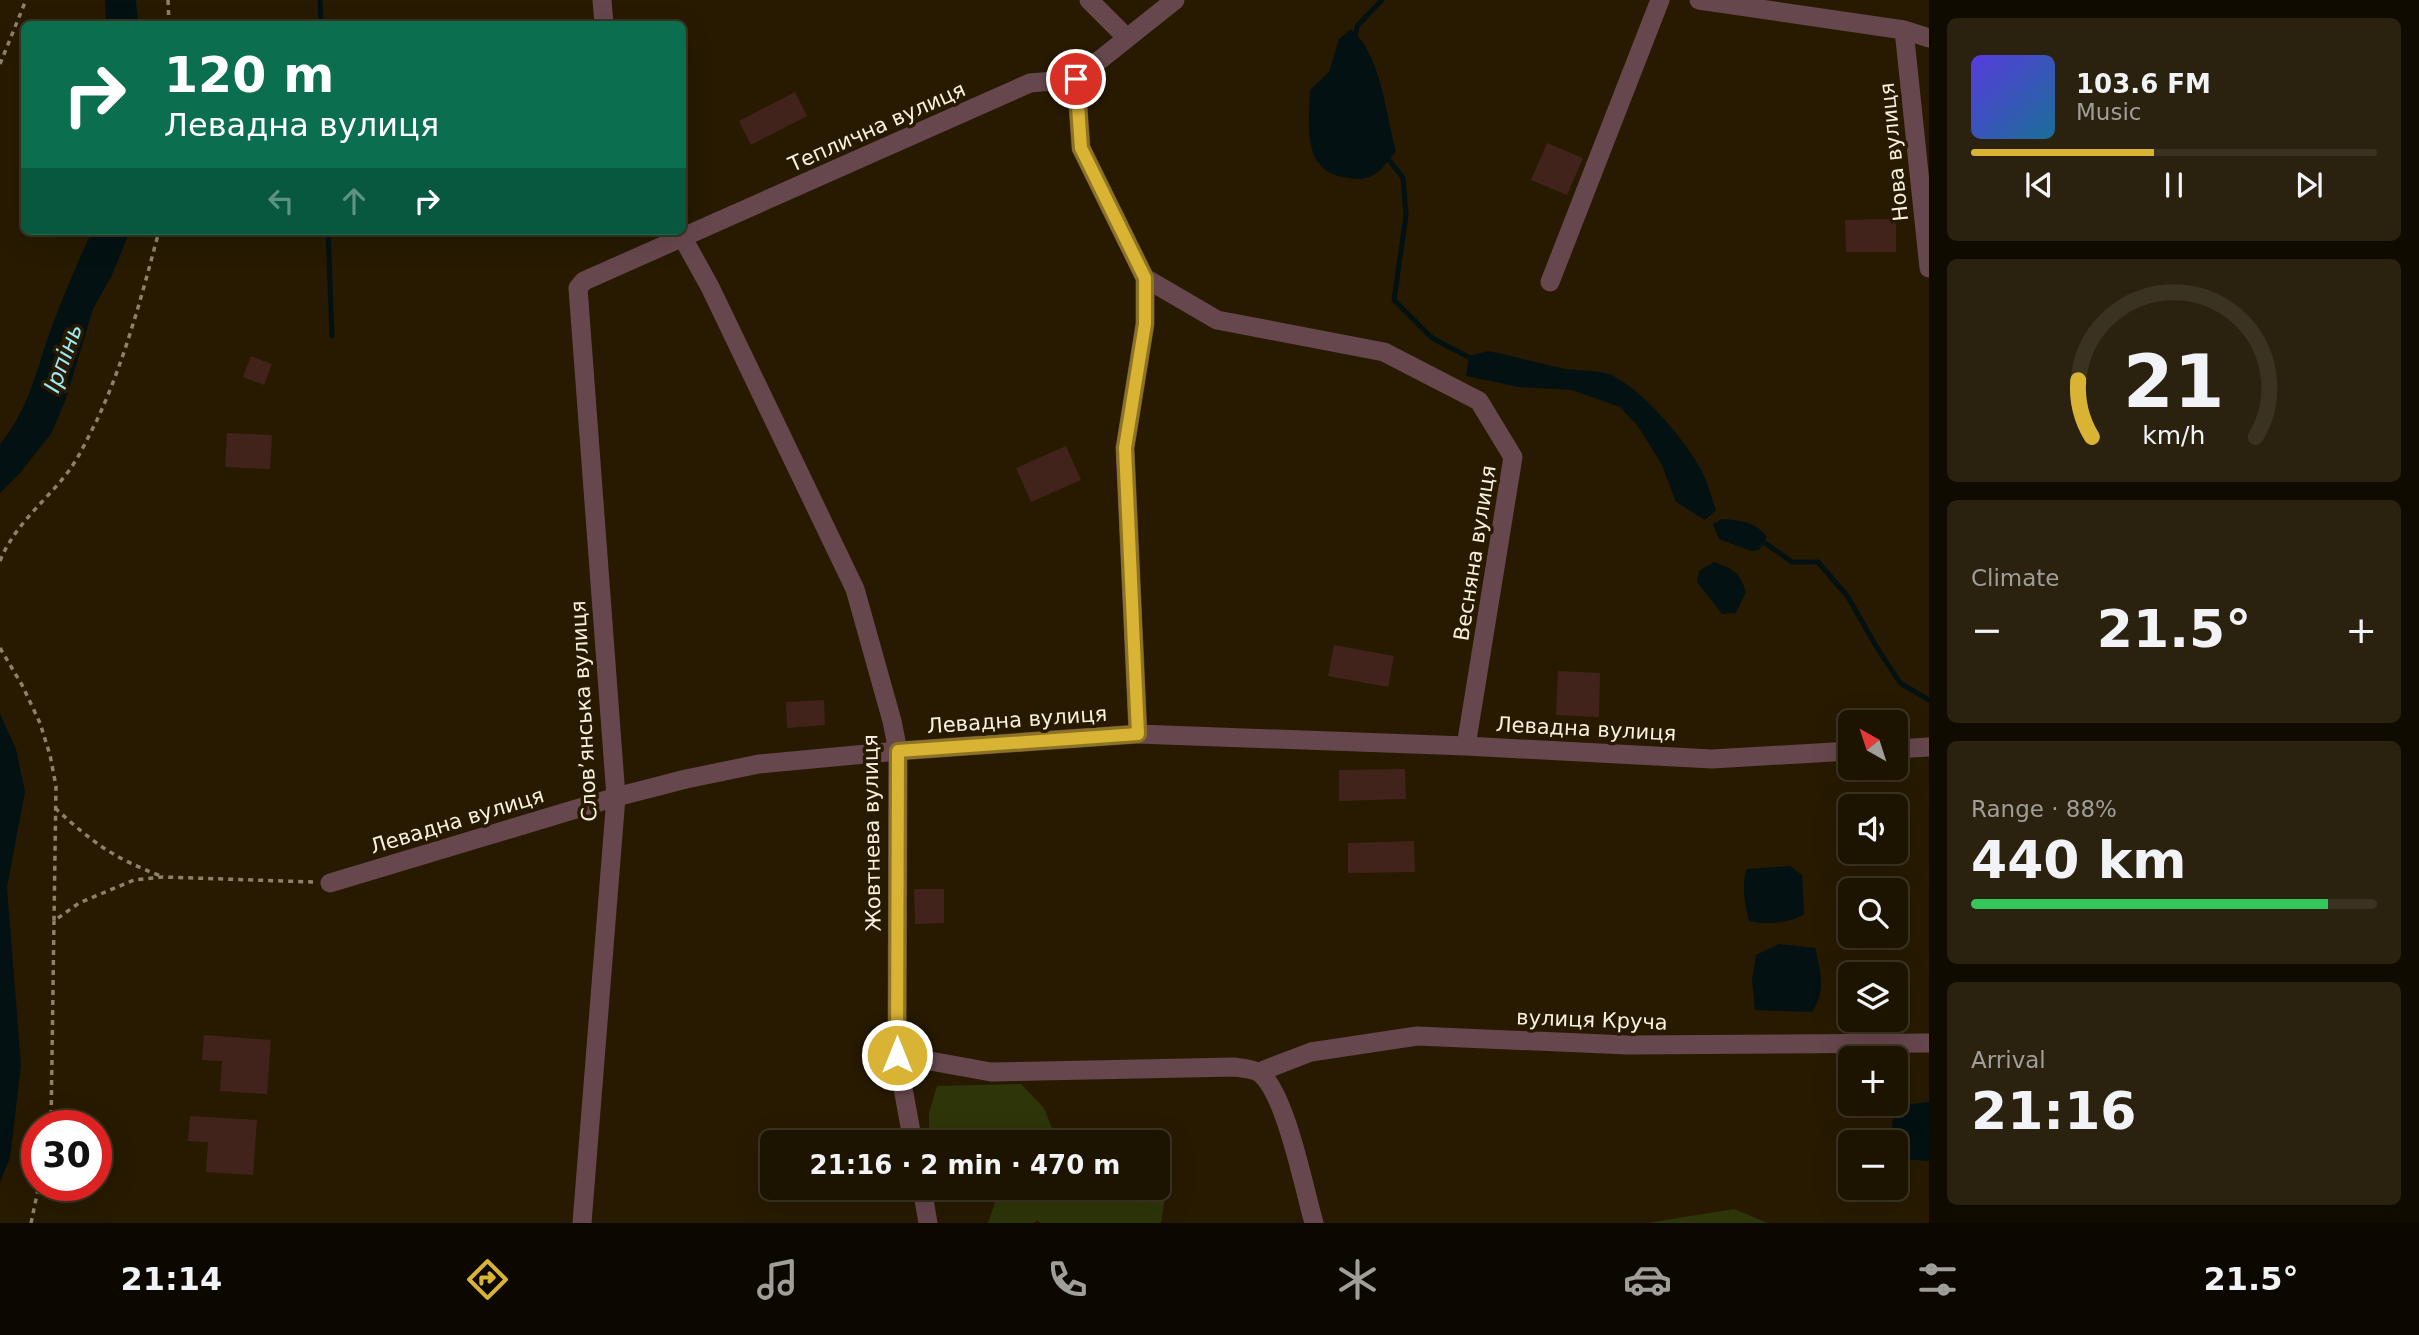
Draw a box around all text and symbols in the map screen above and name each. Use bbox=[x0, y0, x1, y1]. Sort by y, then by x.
text: 120 m bbox=[164, 47, 334, 104]
icon: right bbox=[49, 49, 140, 140]
pin bbox=[1046, 49, 1106, 109]
icon: arrive bbox=[1057, 60, 1095, 98]
text: 103.6 FM bbox=[2076, 69, 2211, 99]
street label: Теплична вулиця bbox=[784, 77, 969, 177]
street label: Нова вулиця bbox=[1875, 81, 1913, 223]
text: Music bbox=[2076, 99, 2141, 125]
text: Левадна вулиця bbox=[164, 106, 439, 144]
icon: previous bbox=[2020, 166, 2058, 204]
icon: pause bbox=[2155, 166, 2193, 204]
icon: next bbox=[2290, 166, 2328, 204]
icon: left bbox=[262, 182, 300, 220]
icon: ahead bbox=[335, 182, 373, 220]
icon: right bbox=[408, 182, 446, 220]
water label: Ірпінь bbox=[39, 320, 87, 396]
text: 21 bbox=[2123, 339, 2225, 424]
text: km/h bbox=[2142, 420, 2206, 449]
street label: Весняна вулиця bbox=[1449, 464, 1501, 642]
text: Climate bbox=[1971, 565, 2060, 591]
text: 21.5° bbox=[2097, 599, 2251, 659]
street label: Словʼянська вулиця bbox=[566, 600, 602, 822]
text: − bbox=[1971, 608, 2003, 652]
text: + bbox=[2345, 608, 2377, 652]
street label: Левадна вулиця bbox=[926, 702, 1108, 738]
north arrow bbox=[1838, 710, 1908, 780]
map controls bbox=[1838, 710, 1908, 1200]
street label: Левадна вулиця bbox=[1495, 712, 1677, 746]
street label: Жовтнева вулиця bbox=[858, 734, 886, 932]
street label: Левадна вулиця bbox=[367, 783, 547, 859]
button: sound bbox=[1838, 794, 1908, 864]
text: Range · 88% bbox=[1971, 796, 2117, 822]
text: 440 km bbox=[1971, 830, 2186, 890]
button: search bbox=[1838, 878, 1908, 948]
button: layers bbox=[1838, 962, 1908, 1032]
street label: вулиця Круча bbox=[1516, 1005, 1668, 1035]
position arrow bbox=[860, 1018, 934, 1092]
button: + bbox=[1838, 1046, 1908, 1116]
text: Arrival bbox=[1971, 1047, 2046, 1073]
text: 21:16 bbox=[1971, 1081, 2137, 1141]
speed limit sign: 30 bbox=[21, 1110, 112, 1201]
button: − bbox=[1838, 1130, 1908, 1200]
text: 21:16 · 2 min · 470 m bbox=[810, 1150, 1120, 1180]
icon: directions bbox=[463, 1255, 512, 1304]
icon: music bbox=[753, 1255, 802, 1304]
icon: phone bbox=[1043, 1255, 1092, 1304]
icon: climate bbox=[1333, 1255, 1382, 1304]
icon: car bbox=[1623, 1255, 1672, 1304]
icon: filters bbox=[1913, 1255, 1962, 1304]
text: 21:14 bbox=[121, 1260, 222, 1298]
text: 21.5° bbox=[2203, 1260, 2298, 1298]

